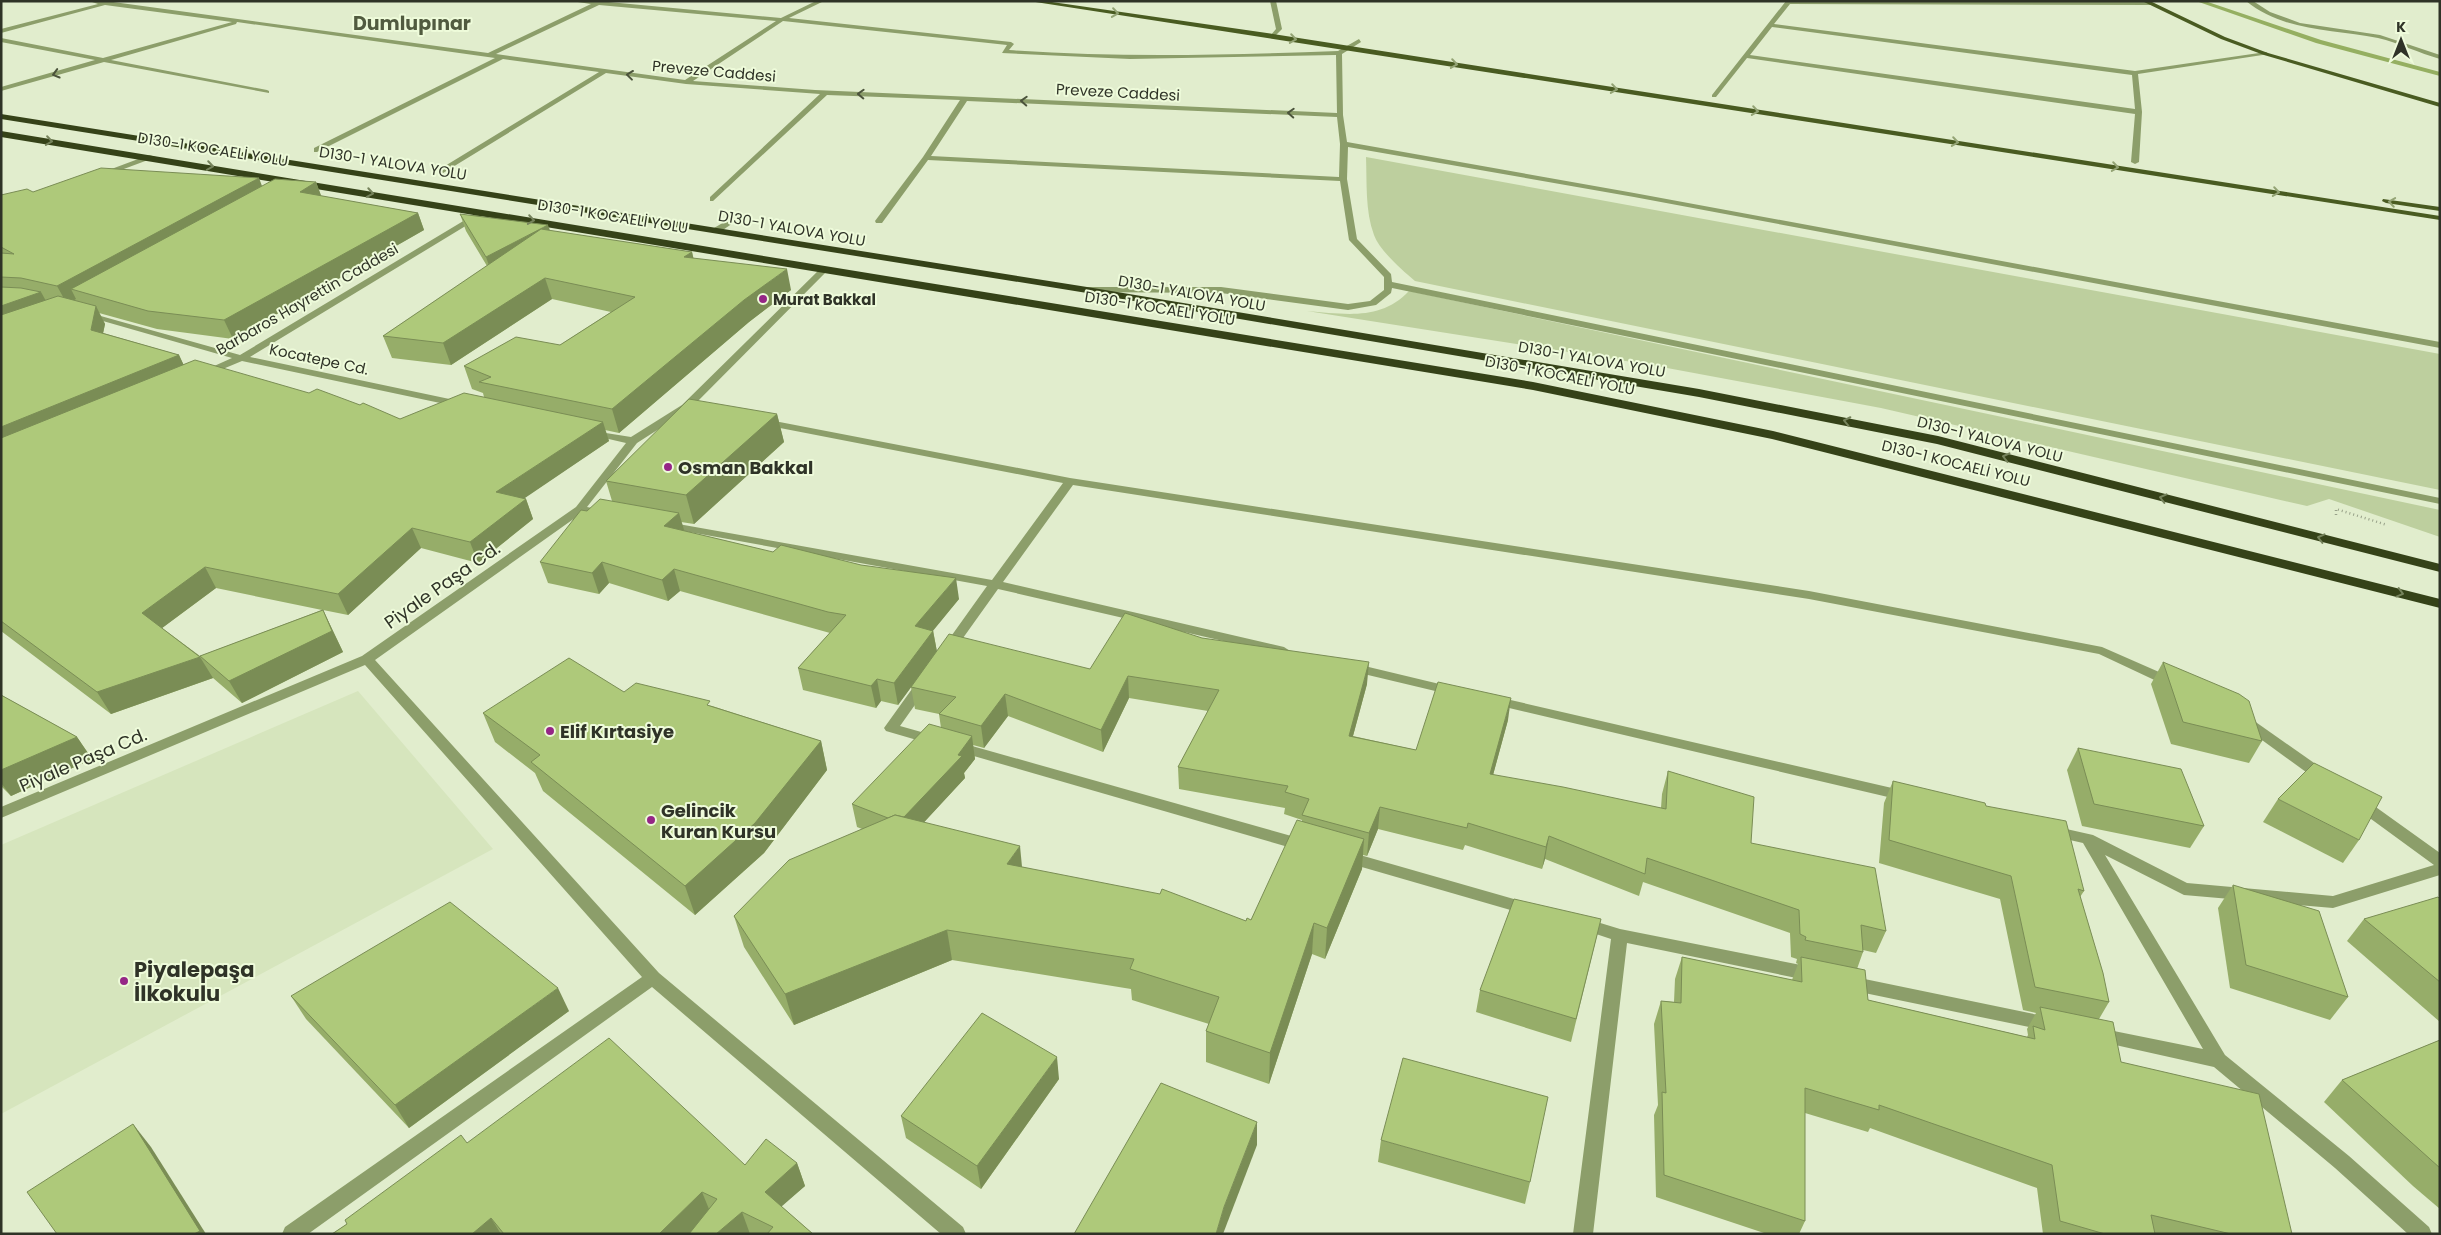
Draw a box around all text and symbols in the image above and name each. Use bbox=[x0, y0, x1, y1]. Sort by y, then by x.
one-way arrow bbox=[1111, 7, 1119, 18]
district label: Dumlupınar bbox=[353, 10, 471, 37]
north arrow bbox=[2376, 15, 2426, 65]
text: K bbox=[2396, 17, 2406, 37]
one-way arrow bbox=[1289, 33, 1297, 43]
street label: Preveze Caddesi bbox=[651, 55, 777, 87]
one-way arrow bbox=[1450, 58, 1458, 69]
one-way arrow bbox=[51, 68, 60, 79]
one-way arrow bbox=[625, 70, 633, 81]
street label: Preveze Caddesi bbox=[1055, 78, 1181, 106]
one-way arrow bbox=[1610, 83, 1618, 94]
one-way arrow bbox=[857, 88, 865, 99]
one-way arrow bbox=[1019, 95, 1027, 106]
one-way arrow bbox=[1751, 105, 1759, 116]
one-way arrow bbox=[1287, 107, 1295, 118]
street label: D130-1 KOCAELİ YOLU bbox=[136, 127, 290, 171]
one-way arrow bbox=[46, 135, 54, 146]
one-way arrow bbox=[1951, 137, 1959, 147]
street label: D130-1 YALOVA YOLU bbox=[318, 141, 468, 185]
one-way arrow bbox=[206, 161, 214, 171]
one-way arrow bbox=[2111, 162, 2120, 172]
one-way arrow bbox=[366, 187, 375, 197]
one-way arrow bbox=[2272, 187, 2280, 197]
street label: D130-1 KOCAELİ YOLU bbox=[536, 194, 690, 238]
one-way arrow bbox=[2387, 197, 2396, 207]
street label: D130-1 YALOVA YOLU bbox=[717, 205, 867, 251]
one-way arrow bbox=[526, 214, 535, 224]
street label: Barbaros Hayrettin Caddesi bbox=[212, 238, 402, 360]
street label: D130-1 YALOVA YOLU bbox=[1117, 270, 1267, 316]
street label: D130-1 KOCAELİ YOLU bbox=[1083, 286, 1237, 330]
place label: Murat Bakkal bbox=[773, 289, 876, 310]
marker: Murat Bakkal bbox=[757, 293, 769, 305]
street label: D130-1 YALOVA YOLU bbox=[1517, 336, 1667, 382]
street label: Kocatepe Cd. bbox=[267, 338, 371, 380]
street label: D130-1 KOCAELİ YOLU bbox=[1483, 350, 1637, 400]
street label: D130-1 YALOVA YOLU bbox=[1915, 411, 2065, 467]
one-way arrow bbox=[1843, 417, 1852, 427]
street label: D130-1 KOCAELİ YOLU bbox=[1880, 434, 2032, 492]
one-way arrow bbox=[2002, 453, 2010, 463]
place label: Osman Bakkal bbox=[678, 455, 813, 480]
marker: Osman Bakkal bbox=[662, 461, 674, 473]
one-way arrow bbox=[2159, 493, 2168, 504]
one-way arrow bbox=[2316, 533, 2325, 544]
street label: Piyale Paşa Cd. bbox=[379, 536, 505, 634]
one-way arrow bbox=[2396, 587, 2405, 598]
place label: Elif Kırtasiye bbox=[560, 719, 674, 744]
street label: Piyale Paşa Cd. bbox=[15, 722, 151, 798]
marker: Elif Kırtasiye bbox=[544, 725, 556, 737]
place label: Gelincik Kuran Kursu bbox=[661, 798, 776, 844]
marker: Gelincik Kuran Kursu bbox=[645, 814, 657, 826]
place label: Piyalepaşa İlkokulu bbox=[134, 955, 254, 1008]
marker: Piyalepaşa İlkokulu bbox=[118, 975, 130, 987]

